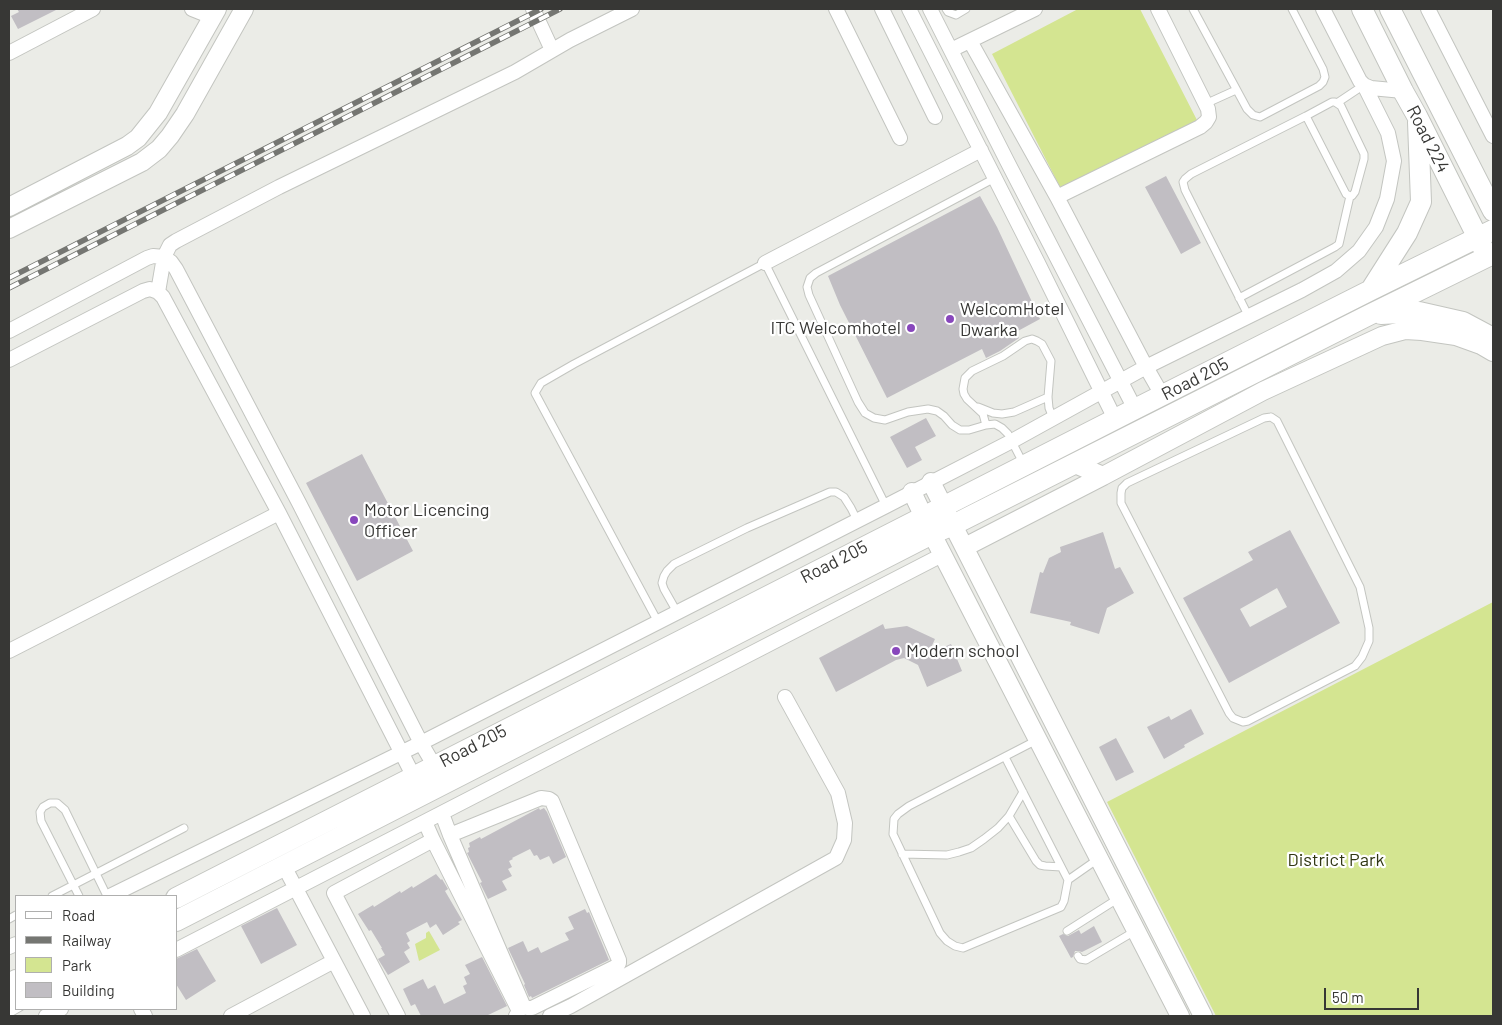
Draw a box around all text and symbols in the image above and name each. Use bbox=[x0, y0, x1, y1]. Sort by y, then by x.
street label: Road 224 bbox=[1402, 102, 1454, 176]
place label: WelcomHotel Dwarka bbox=[960, 298, 1064, 340]
marker: WelcomHotel Dwarka bbox=[944, 313, 956, 325]
place label: ITC Welcomhotel bbox=[771, 317, 901, 339]
marker: ITC Welcomhotel bbox=[905, 322, 917, 334]
street label: Road 205 bbox=[1158, 353, 1232, 405]
place label: Motor Licencing Officer bbox=[364, 499, 489, 542]
marker: Motor Licencing Officer bbox=[348, 514, 360, 526]
street label: Road 205 bbox=[797, 536, 871, 588]
place label: Modern school bbox=[906, 640, 1019, 662]
marker: Modern school bbox=[890, 645, 902, 657]
street label: Road 205 bbox=[436, 720, 510, 772]
park label: District Park bbox=[1288, 849, 1384, 871]
legend bbox=[15, 895, 178, 1010]
text: Road bbox=[62, 906, 95, 924]
text: Railway bbox=[62, 931, 111, 949]
text: Park bbox=[62, 956, 91, 974]
scale bar bbox=[1327, 978, 1422, 1010]
text: Building bbox=[62, 981, 115, 999]
text: 50 m bbox=[1332, 988, 1364, 1006]

